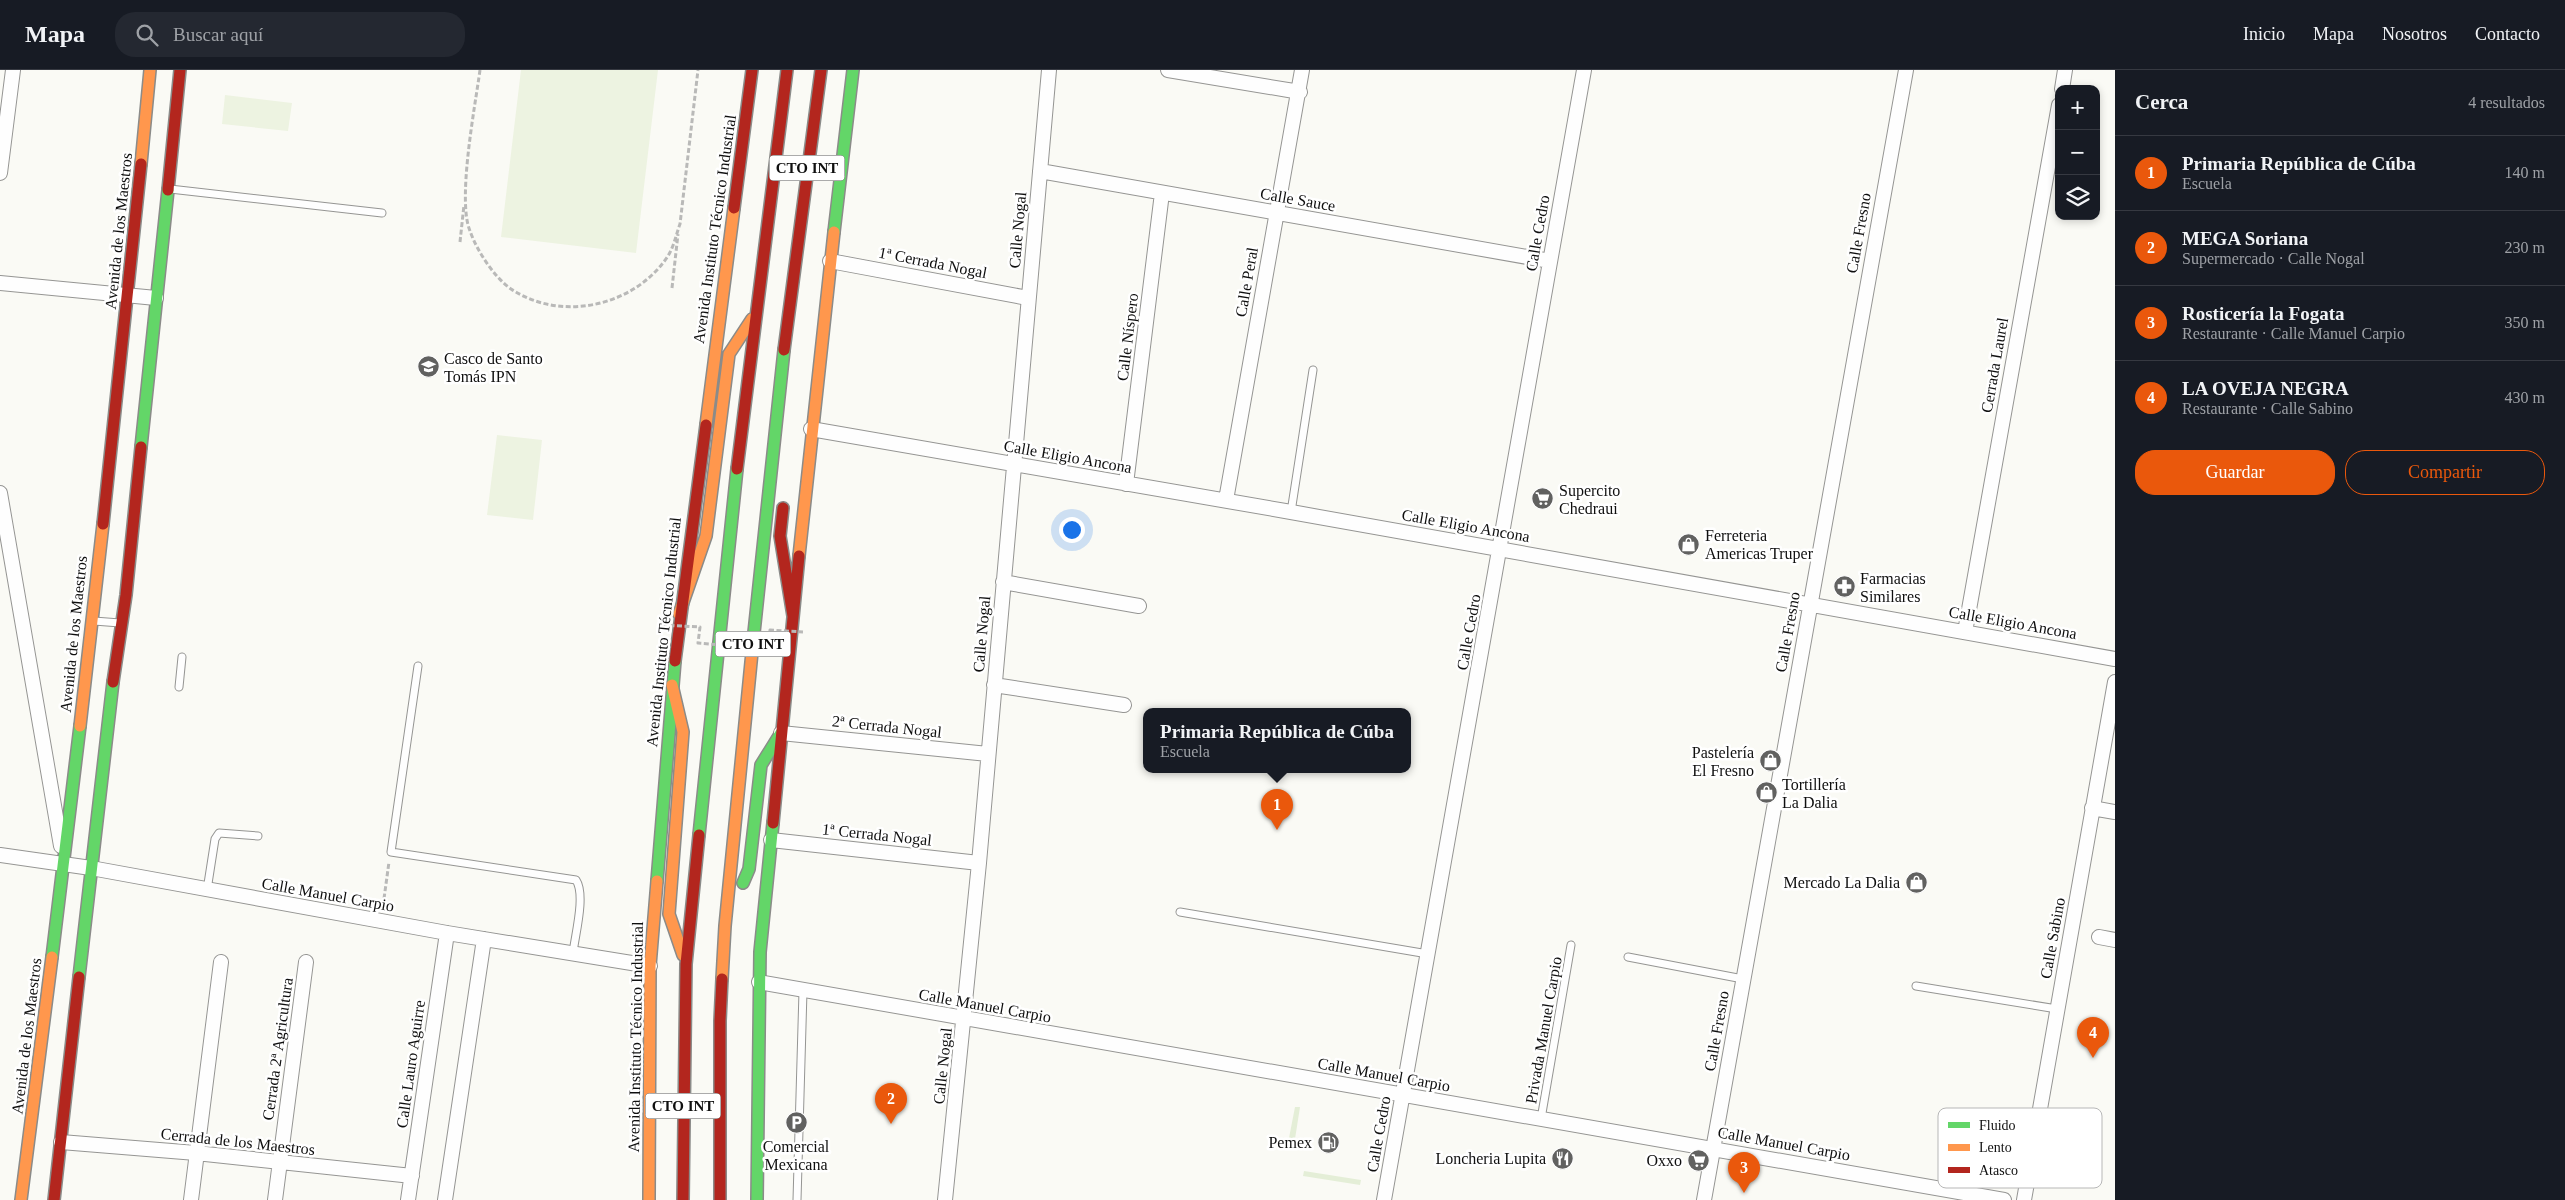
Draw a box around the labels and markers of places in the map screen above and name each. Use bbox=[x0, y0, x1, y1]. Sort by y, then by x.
place label: Casco de Santo Tomás IPN bbox=[444, 350, 543, 385]
school or university icon: Casco de Santo Tomás IPN bbox=[416, 355, 440, 379]
place label: Supercito Chedraui bbox=[1559, 482, 1620, 517]
supermarket icon: Supercito Chedraui bbox=[1531, 487, 1555, 511]
place label: Ferreteria Americas Truper bbox=[1705, 527, 1814, 563]
shop icon: Ferreteria Americas Truper bbox=[1677, 532, 1701, 556]
place label: Farmacias Similares bbox=[1860, 570, 1926, 605]
pharmacy icon: Farmacias Similares bbox=[1832, 575, 1856, 599]
place label: Pastelería El Fresno bbox=[1692, 744, 1754, 779]
shop icon: Pastelería El Fresno bbox=[1758, 749, 1782, 773]
place label: Tortillería La Dalia bbox=[1782, 776, 1846, 811]
shop icon: Tortillería La Dalia bbox=[1754, 781, 1778, 805]
pin: 1 bbox=[1261, 789, 1293, 830]
shop icon: Mercado La Dalia bbox=[1904, 870, 1928, 894]
place label: Mercado La Dalia bbox=[1784, 874, 1900, 891]
pin: 4 bbox=[2077, 1017, 2109, 1058]
pin: 2 bbox=[875, 1083, 907, 1124]
parking icon: Comercial Mexicana bbox=[784, 1110, 808, 1134]
fuel station icon: Pemex bbox=[1316, 1130, 1340, 1154]
place label: Pemex bbox=[1268, 1134, 1312, 1151]
place label: Comercial Mexicana bbox=[763, 1138, 830, 1173]
restaurant icon: Loncheria Lupita bbox=[1550, 1146, 1574, 1170]
supermarket icon: Oxxo bbox=[1686, 1148, 1710, 1172]
place label: Loncheria Lupita bbox=[1435, 1150, 1546, 1168]
place label: Oxxo bbox=[1646, 1152, 1682, 1169]
pin: 3 bbox=[1728, 1152, 1760, 1193]

